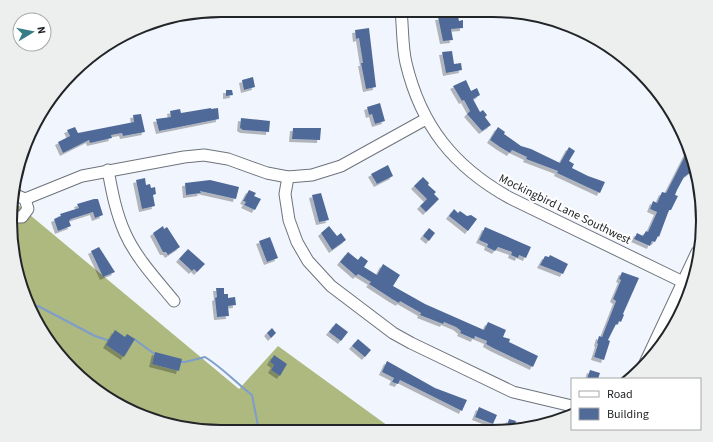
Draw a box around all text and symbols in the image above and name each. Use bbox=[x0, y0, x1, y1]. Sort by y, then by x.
north arrow bbox=[12, 12, 52, 52]
text: N bbox=[33, 25, 49, 35]
street label: Mockingbird Lane Southwest bbox=[496, 170, 634, 249]
legend bbox=[571, 378, 701, 430]
text: Road bbox=[607, 386, 633, 403]
text: Building bbox=[607, 406, 649, 423]

